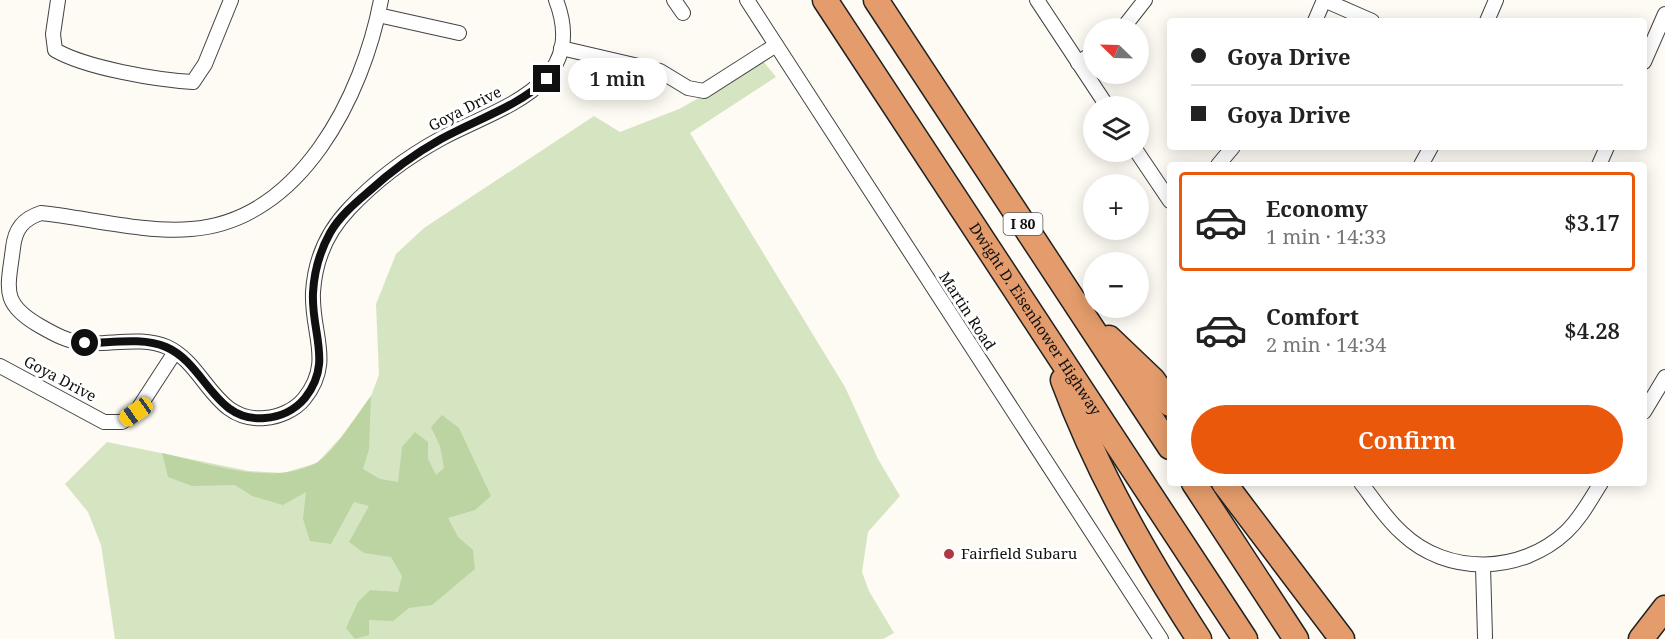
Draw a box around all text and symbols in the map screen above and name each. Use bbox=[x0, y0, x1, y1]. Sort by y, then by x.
north arrow bbox=[1083, 18, 1149, 84]
map controls bbox=[1083, 18, 1149, 318]
text: Goya Drive bbox=[1227, 41, 1351, 71]
callout: 1 min bbox=[568, 58, 667, 100]
route end bbox=[533, 65, 560, 92]
text: 1 min bbox=[590, 65, 645, 92]
street label: Goya Drive bbox=[425, 81, 504, 135]
button: layers bbox=[1083, 96, 1149, 162]
text: Goya Drive bbox=[1227, 99, 1351, 129]
button: + bbox=[1083, 174, 1149, 240]
text: Economy bbox=[1266, 193, 1368, 223]
icon: car bbox=[1194, 195, 1248, 249]
text: $3.17 bbox=[1564, 207, 1620, 237]
road number: I 80 bbox=[1004, 213, 1042, 235]
street label: Dwight D. Eisenhower Highway bbox=[965, 219, 1106, 419]
text: 1 min · 14:33 bbox=[1266, 223, 1386, 250]
button: − bbox=[1083, 252, 1149, 318]
street label: Martin Road bbox=[935, 268, 1001, 353]
text: Comfort bbox=[1266, 301, 1359, 331]
icon: car bbox=[1194, 303, 1248, 357]
text: $4.28 bbox=[1564, 315, 1620, 345]
route start bbox=[71, 329, 98, 356]
text: 2 min · 14:34 bbox=[1266, 331, 1386, 358]
street label: Goya Drive bbox=[21, 351, 100, 406]
car bbox=[116, 394, 156, 430]
button: Confirm bbox=[1191, 405, 1623, 474]
place label: Fairfield Subaru bbox=[961, 543, 1078, 563]
marker: Fairfield Subaru bbox=[942, 547, 956, 561]

